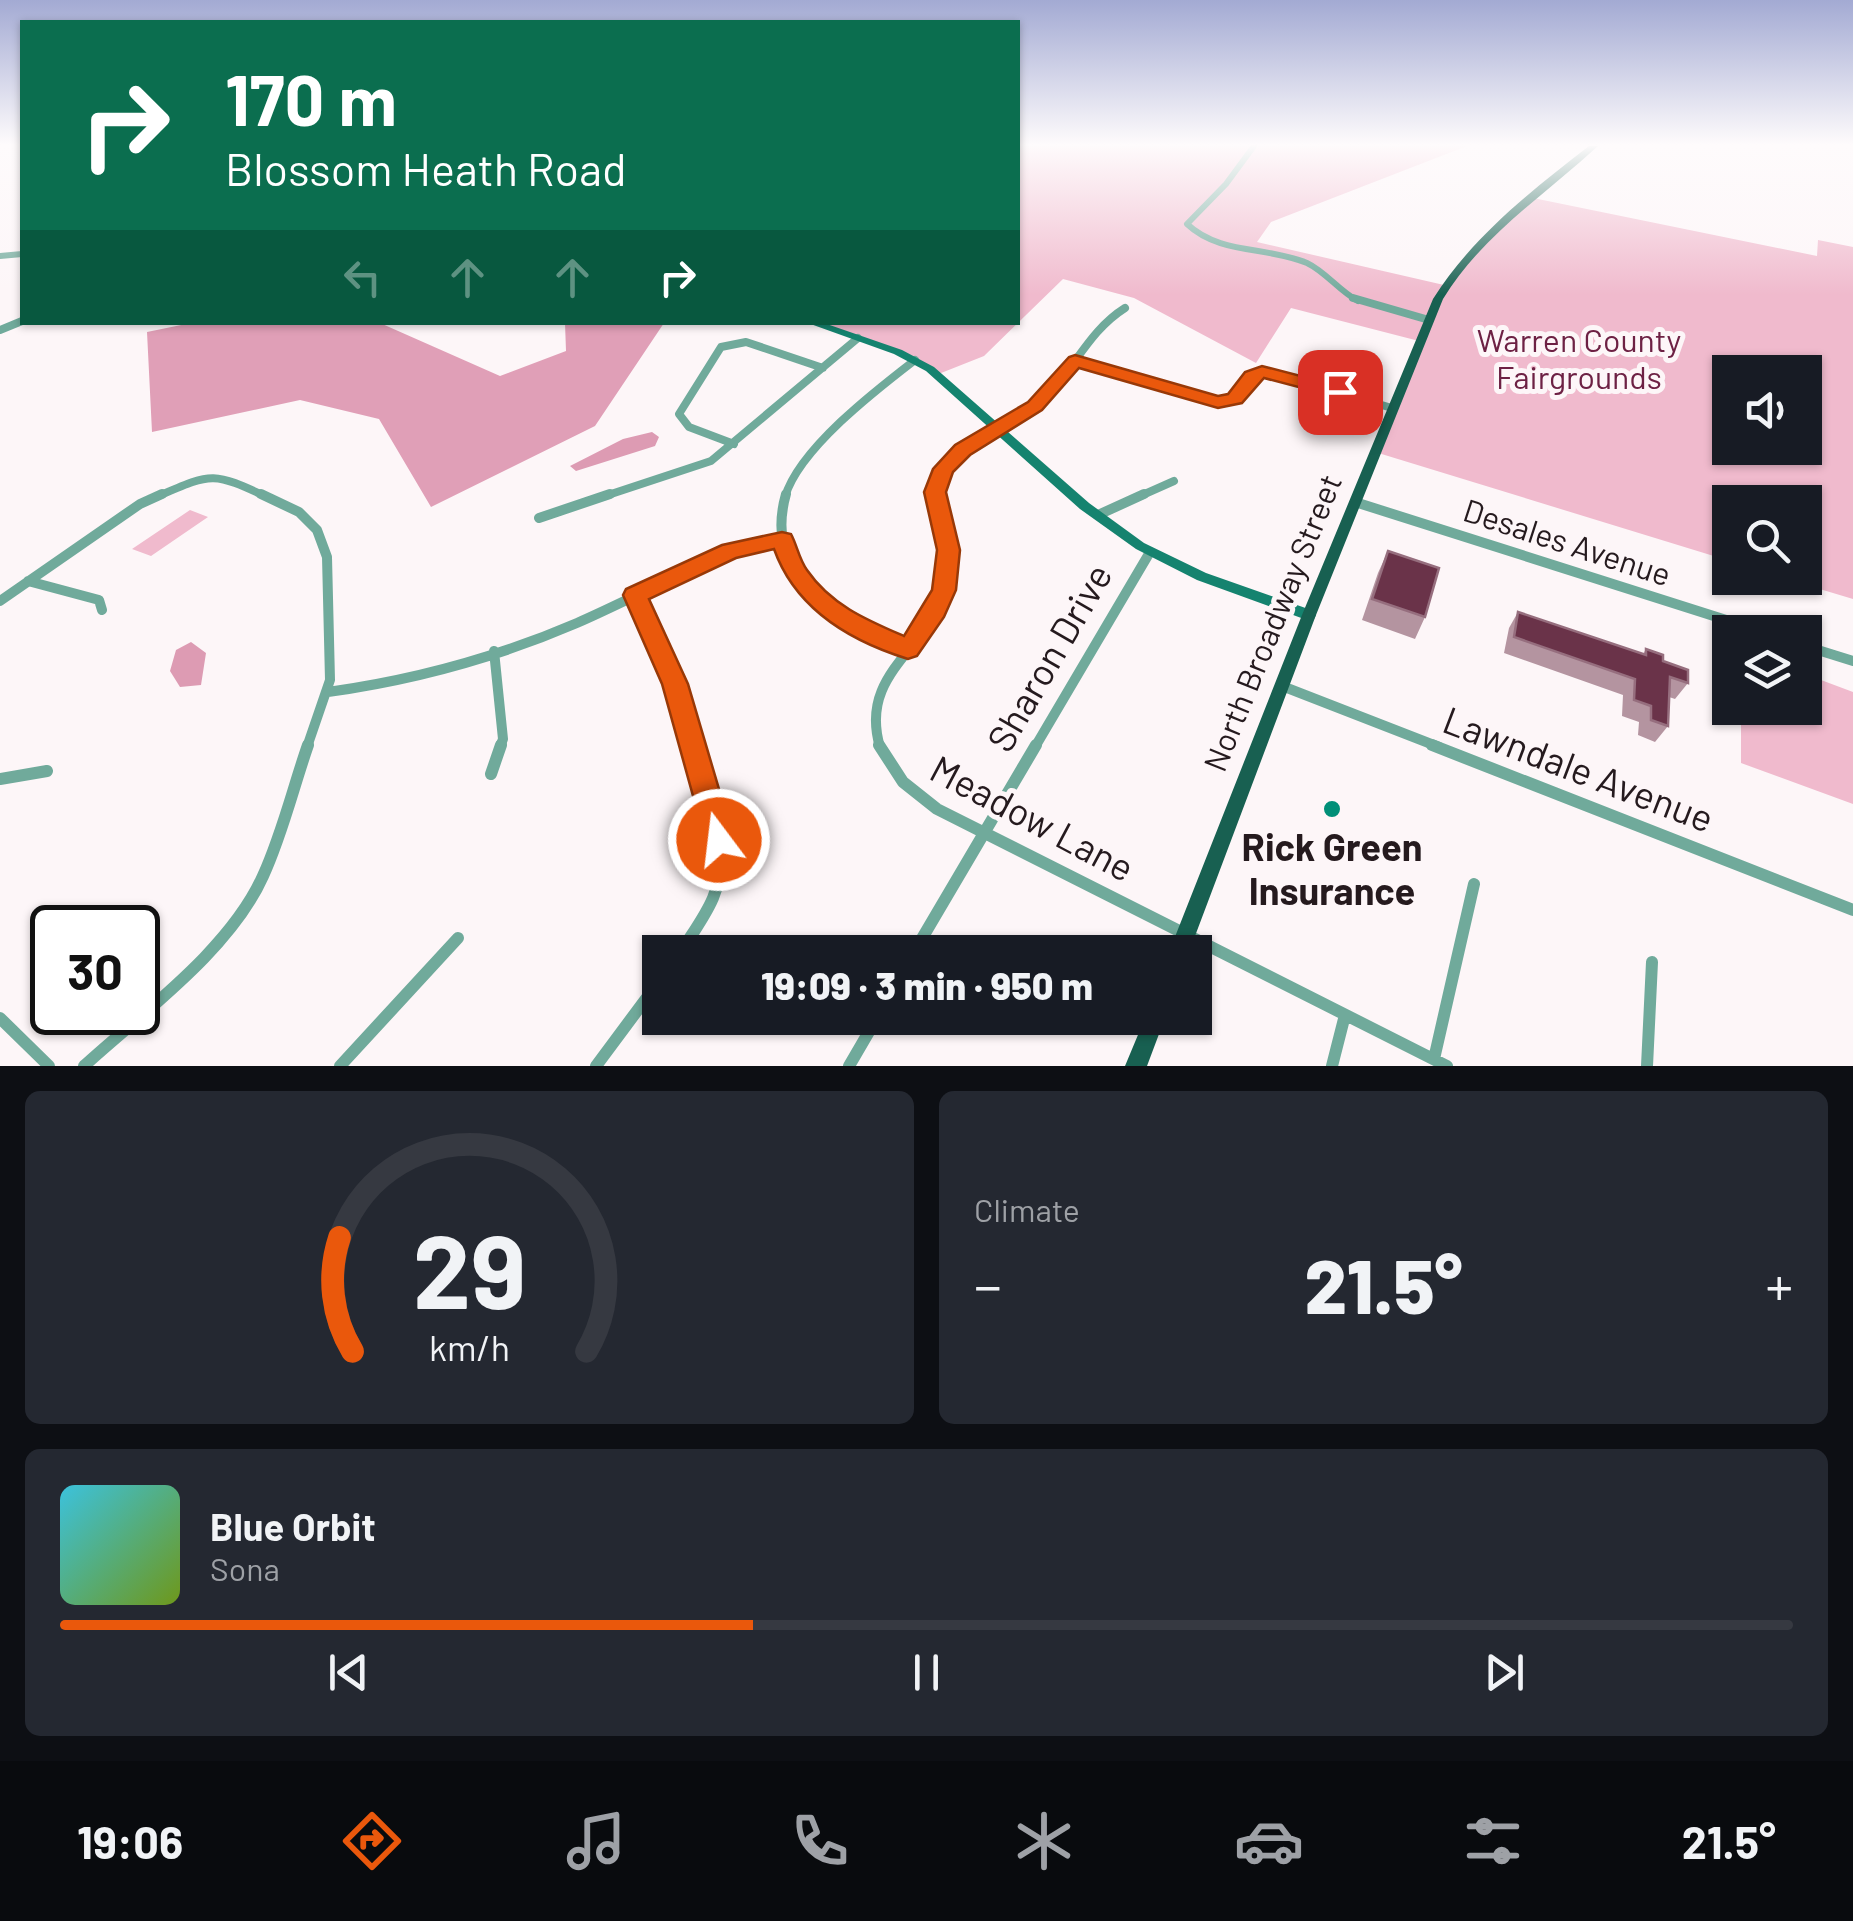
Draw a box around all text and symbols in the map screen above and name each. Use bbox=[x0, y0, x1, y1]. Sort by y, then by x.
text: 170 m bbox=[225, 56, 397, 140]
icon: right bbox=[60, 60, 190, 190]
text: Blossom Heath Road bbox=[225, 141, 627, 195]
icon: left bbox=[335, 250, 390, 305]
icon: ahead bbox=[440, 250, 495, 305]
icon: ahead bbox=[545, 250, 600, 305]
icon: right bbox=[650, 250, 705, 305]
park label: Warren County Fairgrounds bbox=[1477, 320, 1681, 395]
pin bbox=[1298, 350, 1383, 435]
map controls bbox=[1712, 355, 1822, 725]
button: sound bbox=[1712, 355, 1822, 465]
icon: arrive bbox=[1313, 365, 1368, 420]
street label: North Broadway Street bbox=[1194, 468, 1348, 776]
button: search bbox=[1712, 485, 1822, 595]
street label: Desales Avenue bbox=[1459, 490, 1676, 593]
street label: Sharon Drive bbox=[976, 555, 1120, 759]
button: layers bbox=[1712, 615, 1822, 725]
street label: Lawndale Avenue bbox=[1437, 695, 1720, 841]
street label: Meadow Lane bbox=[923, 744, 1143, 890]
position arrow bbox=[667, 788, 771, 892]
marker: Rick Green Insurance bbox=[1321, 798, 1343, 820]
place label: Rick Green Insurance bbox=[1242, 823, 1422, 913]
speed limit sign: 30 bbox=[30, 905, 160, 1035]
text: 19:09 · 3 min · 950 m bbox=[761, 962, 1093, 1008]
text: Climate bbox=[974, 1190, 1080, 1228]
text: 29 bbox=[413, 1205, 526, 1330]
text: 21.5° bbox=[1304, 1239, 1463, 1329]
text: − bbox=[974, 1251, 1002, 1317]
text: + bbox=[1765, 1251, 1793, 1317]
text: km/h bbox=[429, 1325, 510, 1368]
text: Blue Orbit bbox=[210, 1503, 376, 1549]
text: Sona bbox=[210, 1549, 280, 1587]
icon: previous bbox=[321, 1645, 376, 1700]
icon: pause bbox=[899, 1645, 954, 1700]
icon: next bbox=[1477, 1645, 1532, 1700]
icon: directions bbox=[337, 1806, 407, 1876]
icon: music bbox=[561, 1806, 631, 1876]
icon: phone bbox=[785, 1806, 855, 1876]
icon: climate bbox=[1009, 1806, 1079, 1876]
icon: car bbox=[1234, 1806, 1304, 1876]
icon: filters bbox=[1458, 1806, 1528, 1876]
text: 19:06 bbox=[77, 1814, 183, 1868]
text: 21.5° bbox=[1682, 1814, 1776, 1868]

